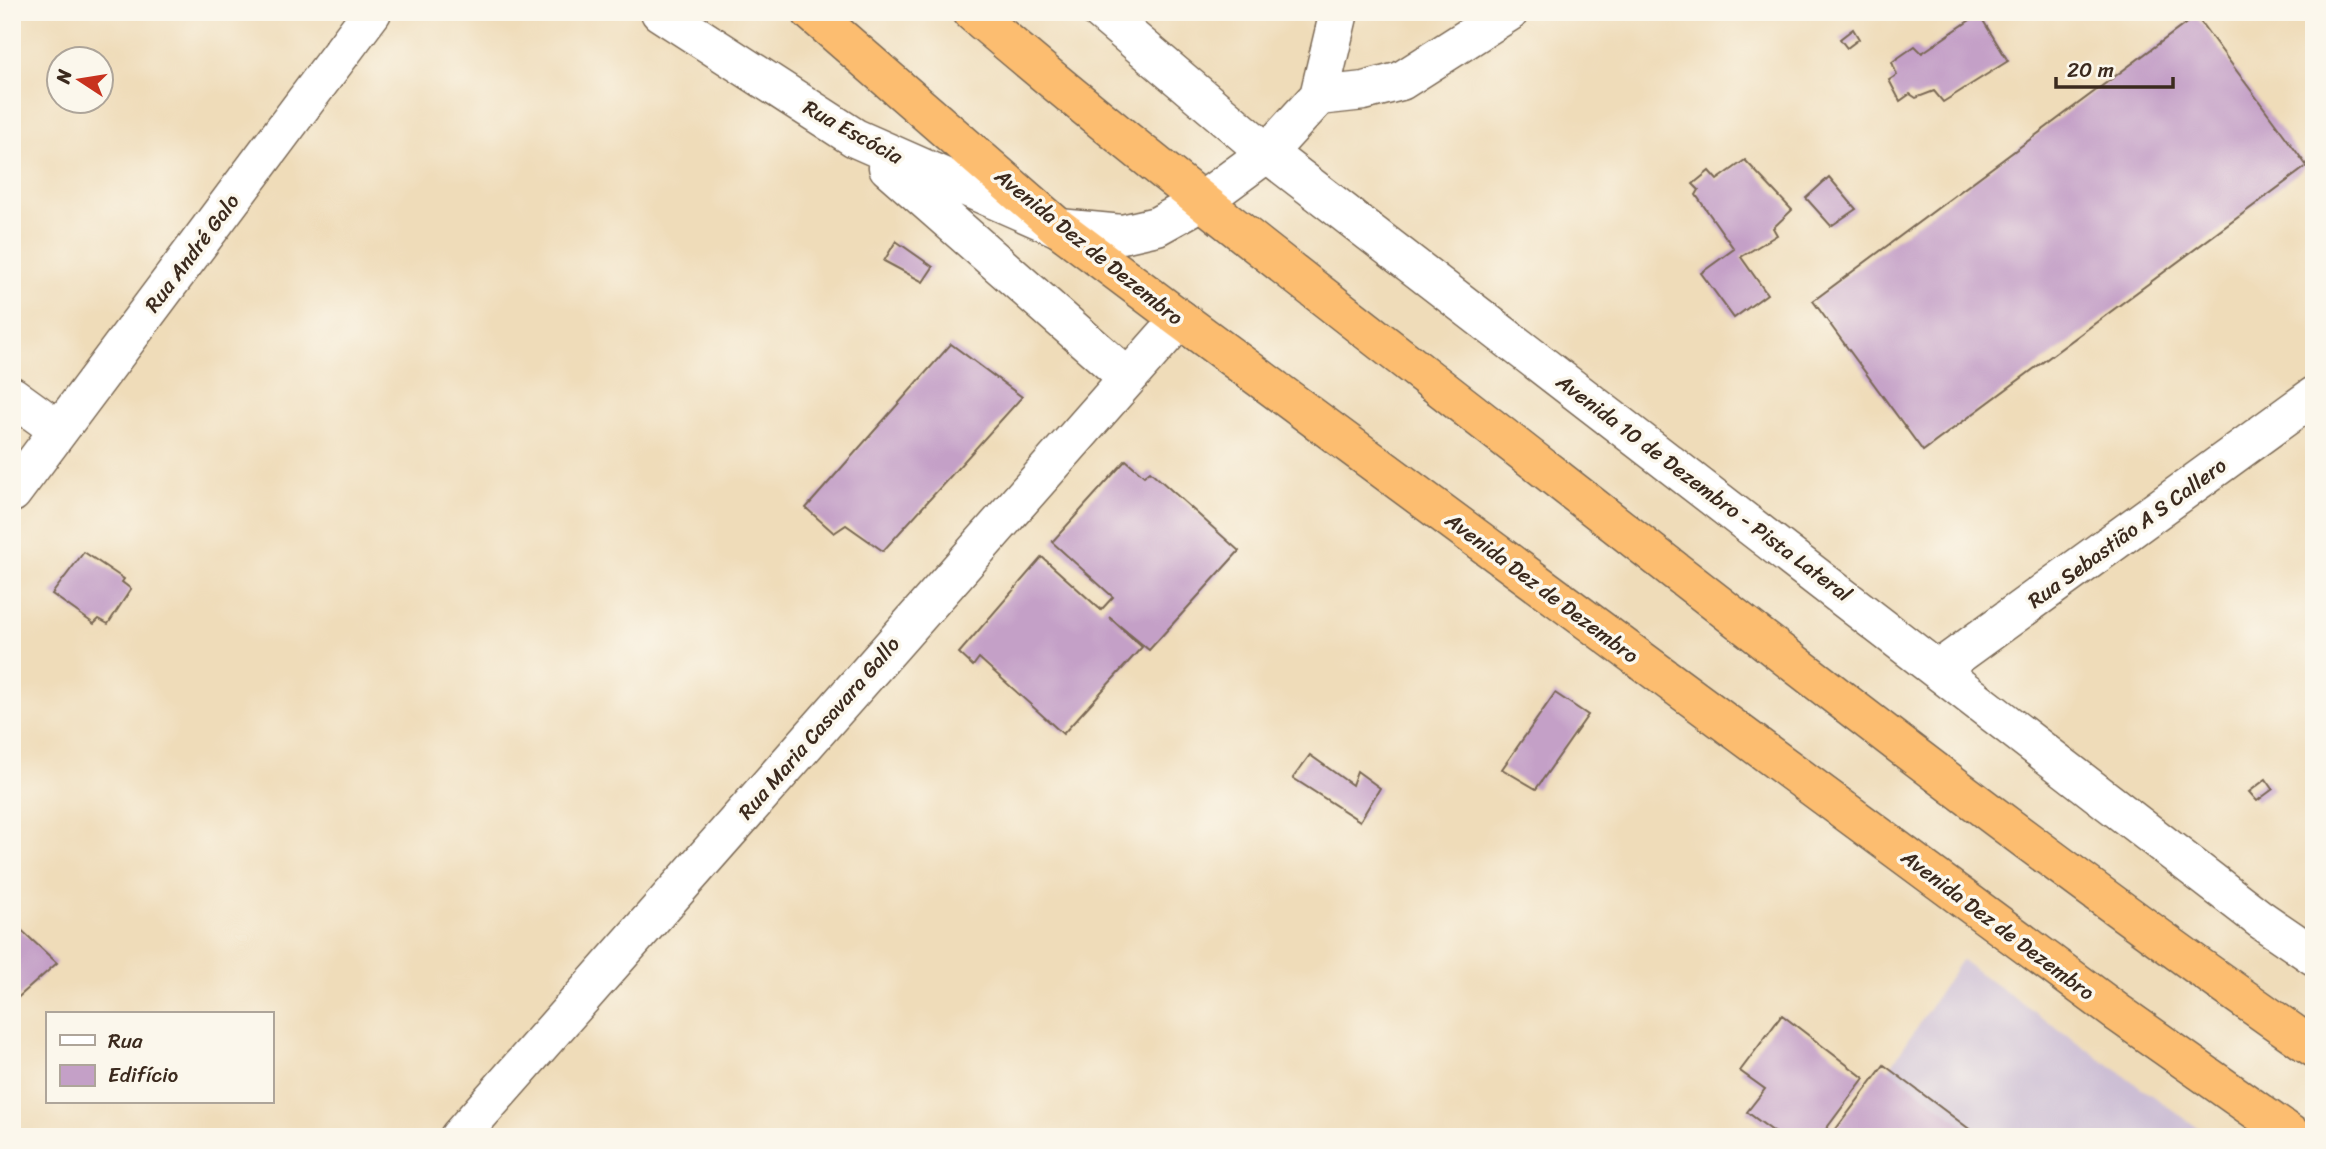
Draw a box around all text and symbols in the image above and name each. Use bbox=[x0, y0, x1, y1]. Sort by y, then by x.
north arrow bbox=[46, 46, 116, 116]
scale bar bbox=[2056, 46, 2174, 90]
text: 20 m bbox=[2067, 51, 2114, 89]
text: N bbox=[46, 66, 82, 87]
street label: Rua Escócia bbox=[796, 89, 910, 175]
street label: Avenida Dez de Dezembro bbox=[985, 158, 1192, 336]
street label: Rua André Galo bbox=[134, 185, 250, 321]
street label: Avenida 10 de Dezembro - Pista Lateral bbox=[1547, 363, 1861, 613]
street label: Rua Sebastião A S Callero bbox=[2019, 447, 2235, 619]
street label: Avenida Dez de Dezembro bbox=[1436, 502, 1647, 674]
street label: Rua Maria Casavara Gallo bbox=[728, 627, 910, 829]
street label: Avenida Dez de Dezembro bbox=[1892, 839, 2103, 1011]
legend bbox=[46, 1012, 273, 1104]
text: Rua bbox=[108, 1022, 143, 1060]
text: Edifício bbox=[108, 1056, 178, 1094]

